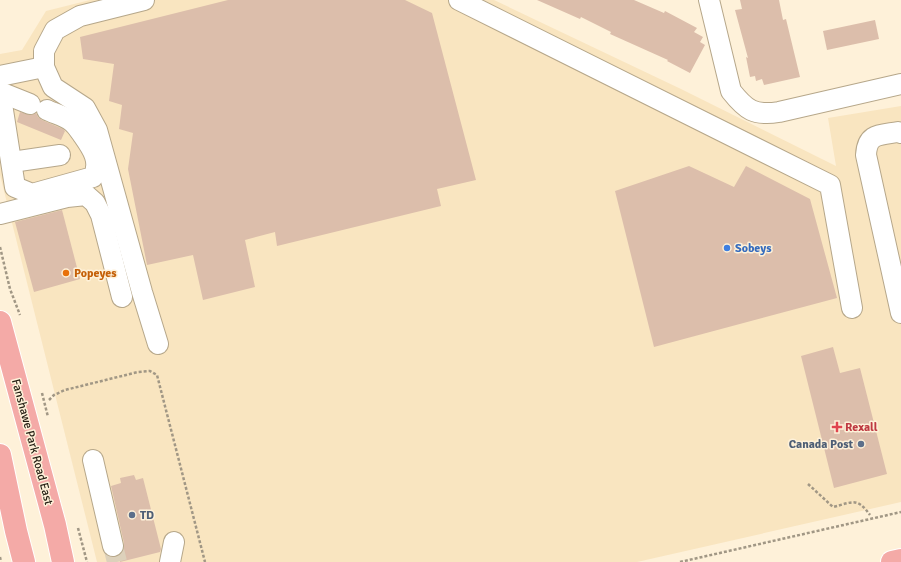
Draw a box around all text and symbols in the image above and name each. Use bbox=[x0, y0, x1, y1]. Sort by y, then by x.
place label: Sobeys bbox=[735, 241, 772, 256]
marker: Sobeys bbox=[722, 243, 732, 253]
place label: Popeyes bbox=[74, 266, 117, 281]
marker: Popeyes bbox=[61, 268, 71, 278]
street label: Fanshawe Park Road East bbox=[8, 377, 56, 507]
place label: Rexall bbox=[845, 420, 878, 435]
marker: Rexall bbox=[832, 422, 842, 432]
place label: Canada Post bbox=[789, 437, 853, 452]
marker: Canada Post bbox=[856, 439, 866, 449]
place label: TD bbox=[140, 508, 154, 523]
marker: TD bbox=[127, 510, 137, 520]

